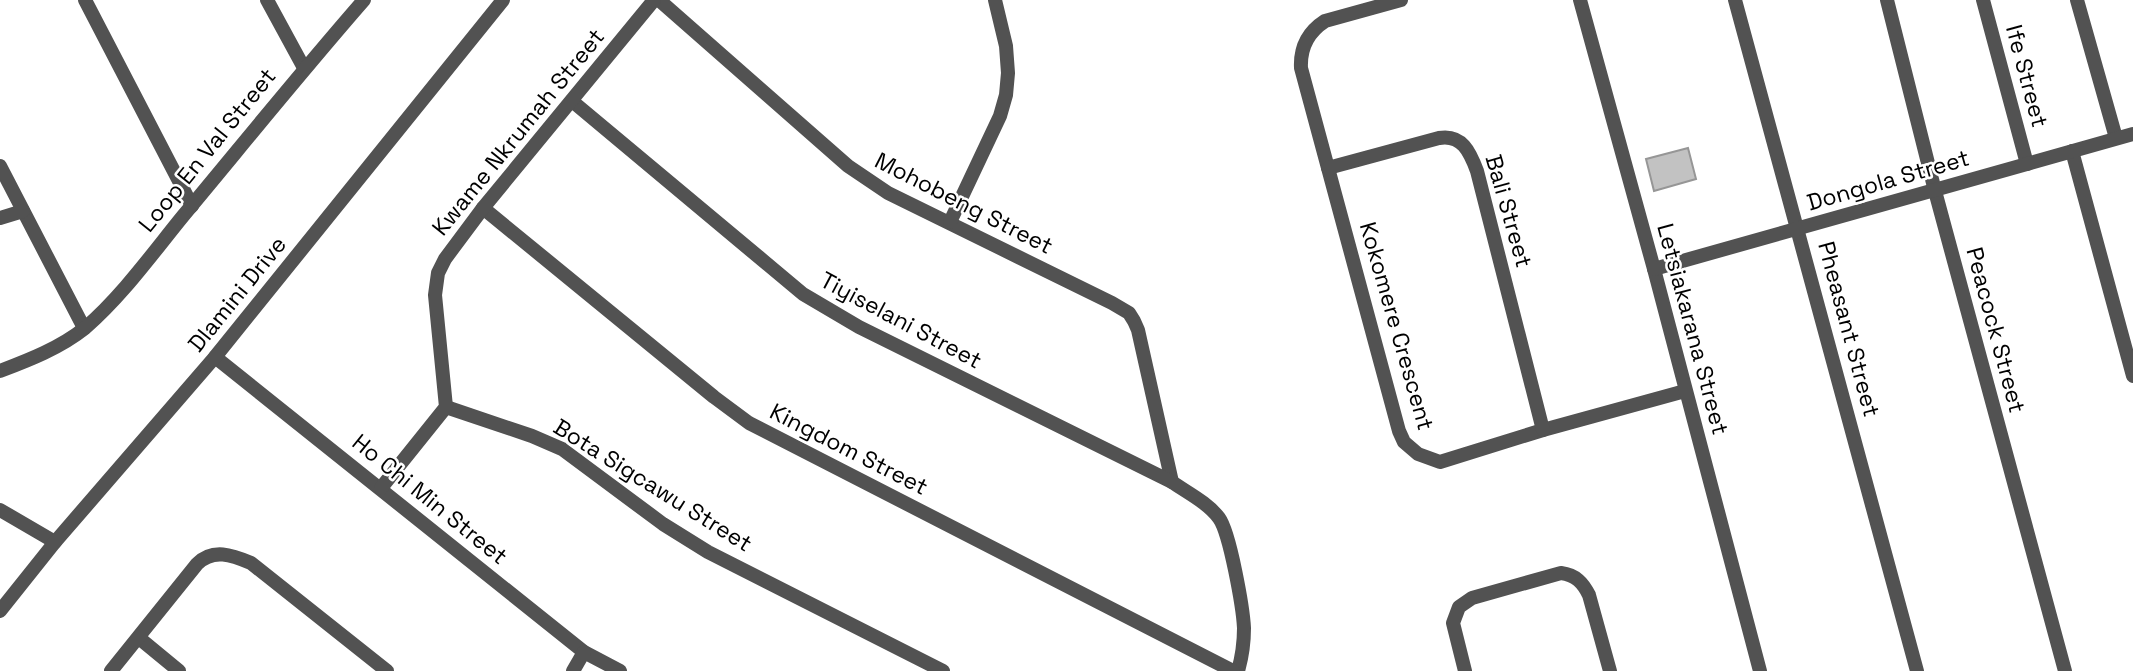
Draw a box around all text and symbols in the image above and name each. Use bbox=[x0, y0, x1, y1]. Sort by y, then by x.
street label: Ife Street bbox=[1999, 21, 2055, 131]
street label: Kwame Nkrumah Street bbox=[425, 22, 611, 242]
street label: Loop En Val Street bbox=[132, 62, 282, 238]
street label: Dongola Street bbox=[1803, 142, 1973, 218]
street label: Mohobeng Street bbox=[870, 145, 1058, 261]
street label: Bali Street bbox=[1479, 151, 1539, 271]
street label: Kokomere Crescent bbox=[1353, 218, 1441, 434]
street label: Letsiakarana Street bbox=[1650, 220, 1736, 438]
street label: Dlamini Drive bbox=[181, 230, 293, 358]
street label: Pheasant Street bbox=[1811, 238, 1887, 420]
street label: Peacock Street bbox=[1959, 244, 2033, 416]
street label: Tiyiselani Street bbox=[815, 265, 987, 375]
street label: Kingdom Street bbox=[765, 396, 933, 502]
street label: Bota Sigcawu Street bbox=[548, 412, 758, 558]
street label: Ho Chi Min Street bbox=[346, 427, 514, 571]

